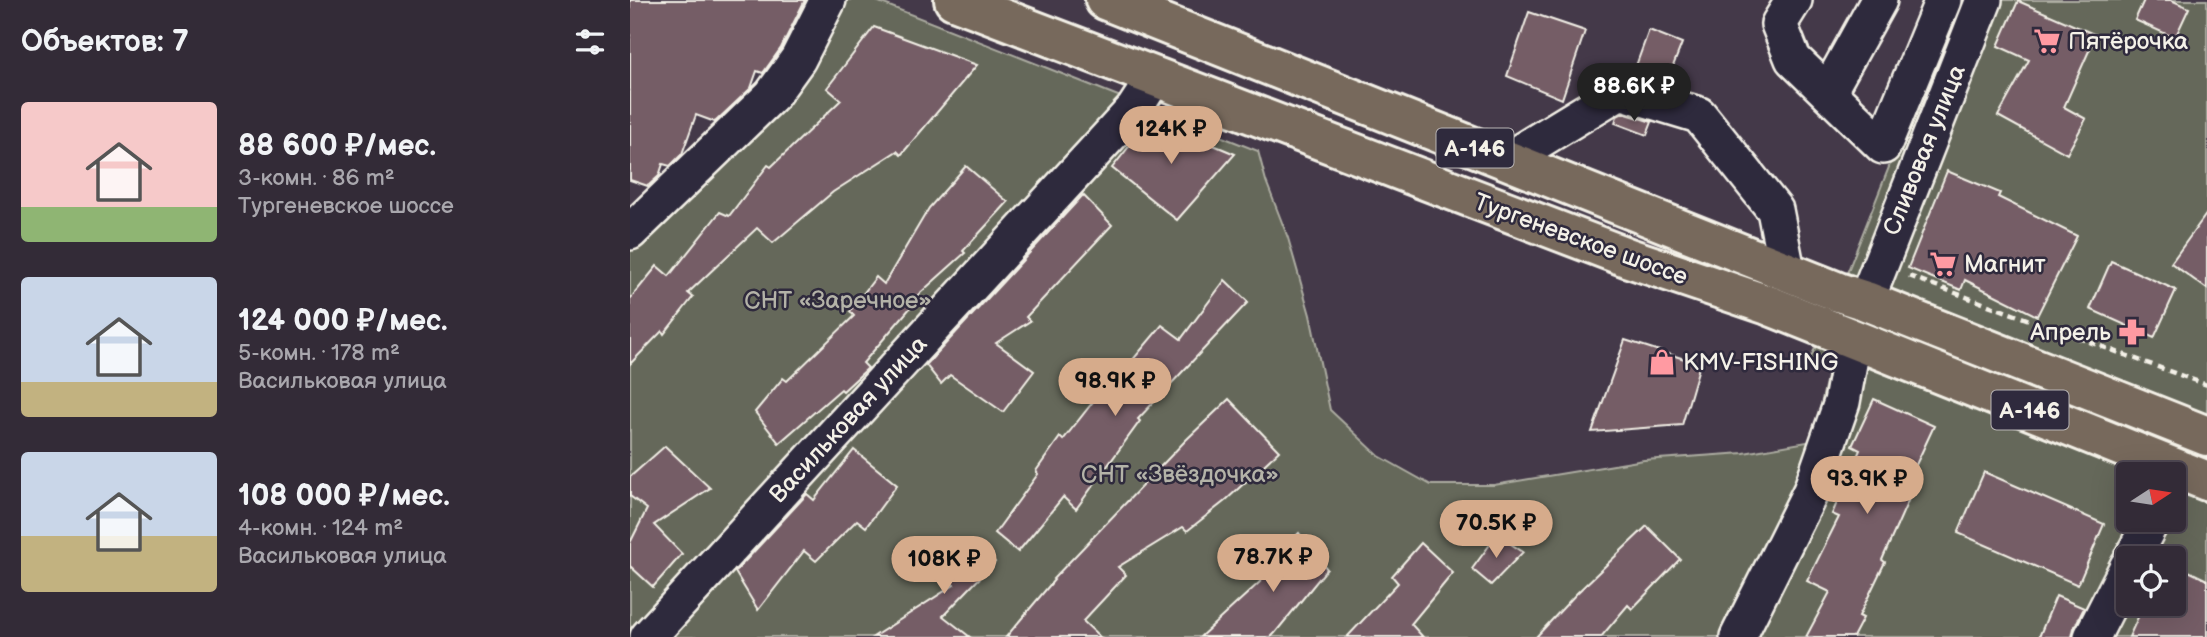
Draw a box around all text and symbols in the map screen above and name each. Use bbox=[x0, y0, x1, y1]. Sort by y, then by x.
icon: filters bbox=[571, 23, 609, 61]
text: Объектов: 7 bbox=[21, 24, 189, 60]
supermarket icon: Пятёрочка bbox=[2032, 26, 2062, 56]
place label: Пятёрочка bbox=[2068, 27, 2188, 56]
street label: Сливовая улица bbox=[1877, 61, 1972, 240]
pin: 88.6K ₽ bbox=[1569, 64, 1699, 123]
text: 88.6K ₽ bbox=[1593, 72, 1675, 100]
pin: 124K ₽ bbox=[1114, 106, 1228, 166]
text: 124K ₽ bbox=[1135, 115, 1207, 143]
text: 88 600 ₽/мес. bbox=[238, 128, 436, 164]
road number: А-146 bbox=[1436, 128, 1514, 168]
icon: home bbox=[77, 130, 161, 214]
text: 3-комн. · 86 m² bbox=[238, 164, 395, 192]
street label: Тургеневское шоссе bbox=[1470, 187, 1692, 292]
text: Тургеневское шоссе bbox=[238, 192, 454, 220]
supermarket icon: Магнит bbox=[1928, 249, 1958, 279]
place label: Магнит bbox=[1964, 250, 2046, 279]
park label: СНТ «Заречное» bbox=[744, 286, 932, 315]
text: 124 000 ₽/мес. bbox=[238, 303, 448, 339]
icon: home bbox=[77, 305, 161, 389]
pharmacy icon: Апрель bbox=[2117, 317, 2147, 347]
place label: Апрель bbox=[2029, 318, 2111, 347]
street label: Васильковая улица bbox=[763, 330, 933, 509]
text: 5-комн. · 178 m² bbox=[238, 339, 400, 367]
shop icon: KMV-FISHING bbox=[1647, 347, 1677, 377]
place label: KMV-FISHING bbox=[1683, 348, 1839, 377]
pin: 98.9K ₽ bbox=[1050, 358, 1180, 418]
text: Васильковая улица bbox=[238, 367, 447, 395]
text: 98.9K ₽ bbox=[1074, 367, 1156, 395]
road number: А-146 bbox=[1992, 390, 2068, 430]
pin: 93.9K ₽ bbox=[1802, 456, 1932, 516]
park label: СНТ «Звёздочка» bbox=[1081, 460, 1279, 489]
north arrow bbox=[2116, 462, 2186, 532]
map controls bbox=[2116, 462, 2186, 616]
text: 93.9K ₽ bbox=[1827, 465, 1907, 493]
text: 108 000 ₽/мес. bbox=[238, 478, 450, 514]
icon: home bbox=[77, 480, 161, 564]
pin: 70.5K ₽ bbox=[1431, 500, 1561, 560]
text: 70.5K ₽ bbox=[1456, 509, 1536, 537]
text: 4-комн. · 124 m² bbox=[238, 514, 403, 542]
pin: 78.7K ₽ bbox=[1208, 534, 1338, 594]
pin: 108K ₽ bbox=[887, 536, 1001, 596]
text: Васильковая улица bbox=[238, 542, 447, 570]
text: 78.7K ₽ bbox=[1233, 543, 1313, 571]
text: 108K ₽ bbox=[907, 545, 981, 573]
button: locate bbox=[2116, 546, 2186, 616]

